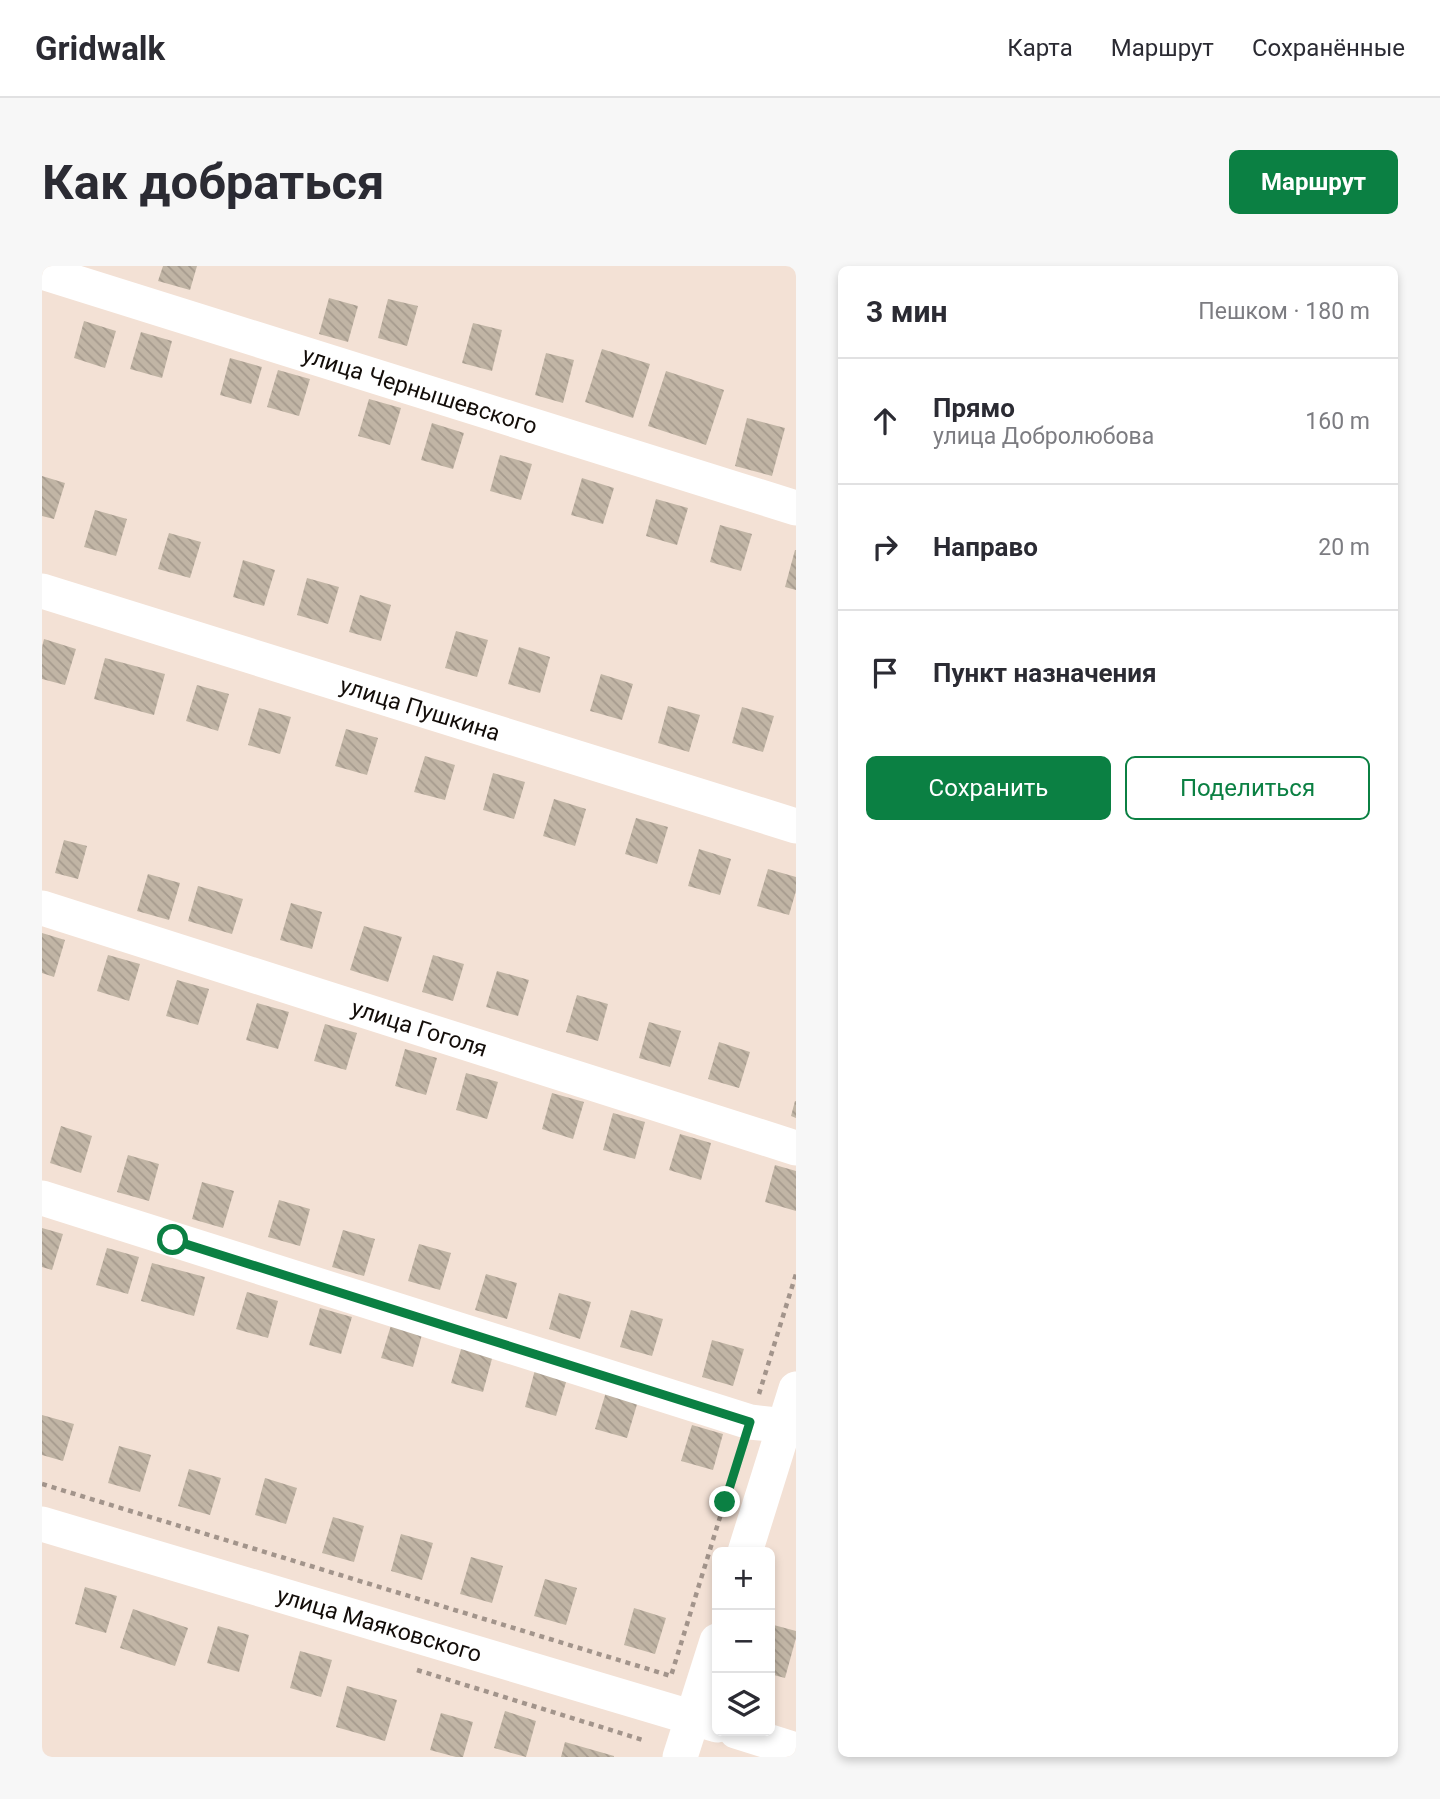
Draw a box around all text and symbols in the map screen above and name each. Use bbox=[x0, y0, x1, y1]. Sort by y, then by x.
text: Gridwalk bbox=[35, 29, 165, 68]
text: Карта bbox=[1007, 34, 1073, 62]
text: Маршрут bbox=[1111, 34, 1214, 62]
text: Сохранённые bbox=[1252, 34, 1405, 62]
button: Маршрут bbox=[1229, 150, 1398, 214]
text: Как добраться bbox=[42, 154, 384, 211]
text: 3 мин bbox=[866, 294, 947, 329]
text: Пешком · 180 m bbox=[1198, 298, 1370, 325]
street label: улица Чернышевского bbox=[299, 341, 541, 440]
text: Прямо bbox=[933, 393, 1015, 423]
icon: ahead bbox=[866, 402, 904, 440]
text: 160 m bbox=[1305, 408, 1370, 435]
text: улица Добролюбова bbox=[933, 423, 1154, 450]
icon: right bbox=[866, 528, 904, 566]
text: Направо bbox=[933, 532, 1038, 562]
text: 20 m bbox=[1318, 534, 1370, 561]
icon: arrive bbox=[866, 654, 904, 692]
text: Пункт назначения bbox=[933, 658, 1157, 688]
street label: улица Пушкина bbox=[337, 671, 503, 746]
button: Сохранить bbox=[866, 756, 1111, 820]
button: Поделиться bbox=[1125, 756, 1370, 820]
street label: улица Гоголя bbox=[348, 994, 491, 1062]
route start bbox=[157, 1224, 188, 1255]
route end bbox=[709, 1486, 740, 1517]
map controls bbox=[712, 1547, 775, 1736]
button: + bbox=[712, 1547, 775, 1610]
street label: улица Маяковского bbox=[274, 1581, 485, 1668]
button: − bbox=[712, 1610, 775, 1673]
button: layers bbox=[712, 1673, 775, 1736]

